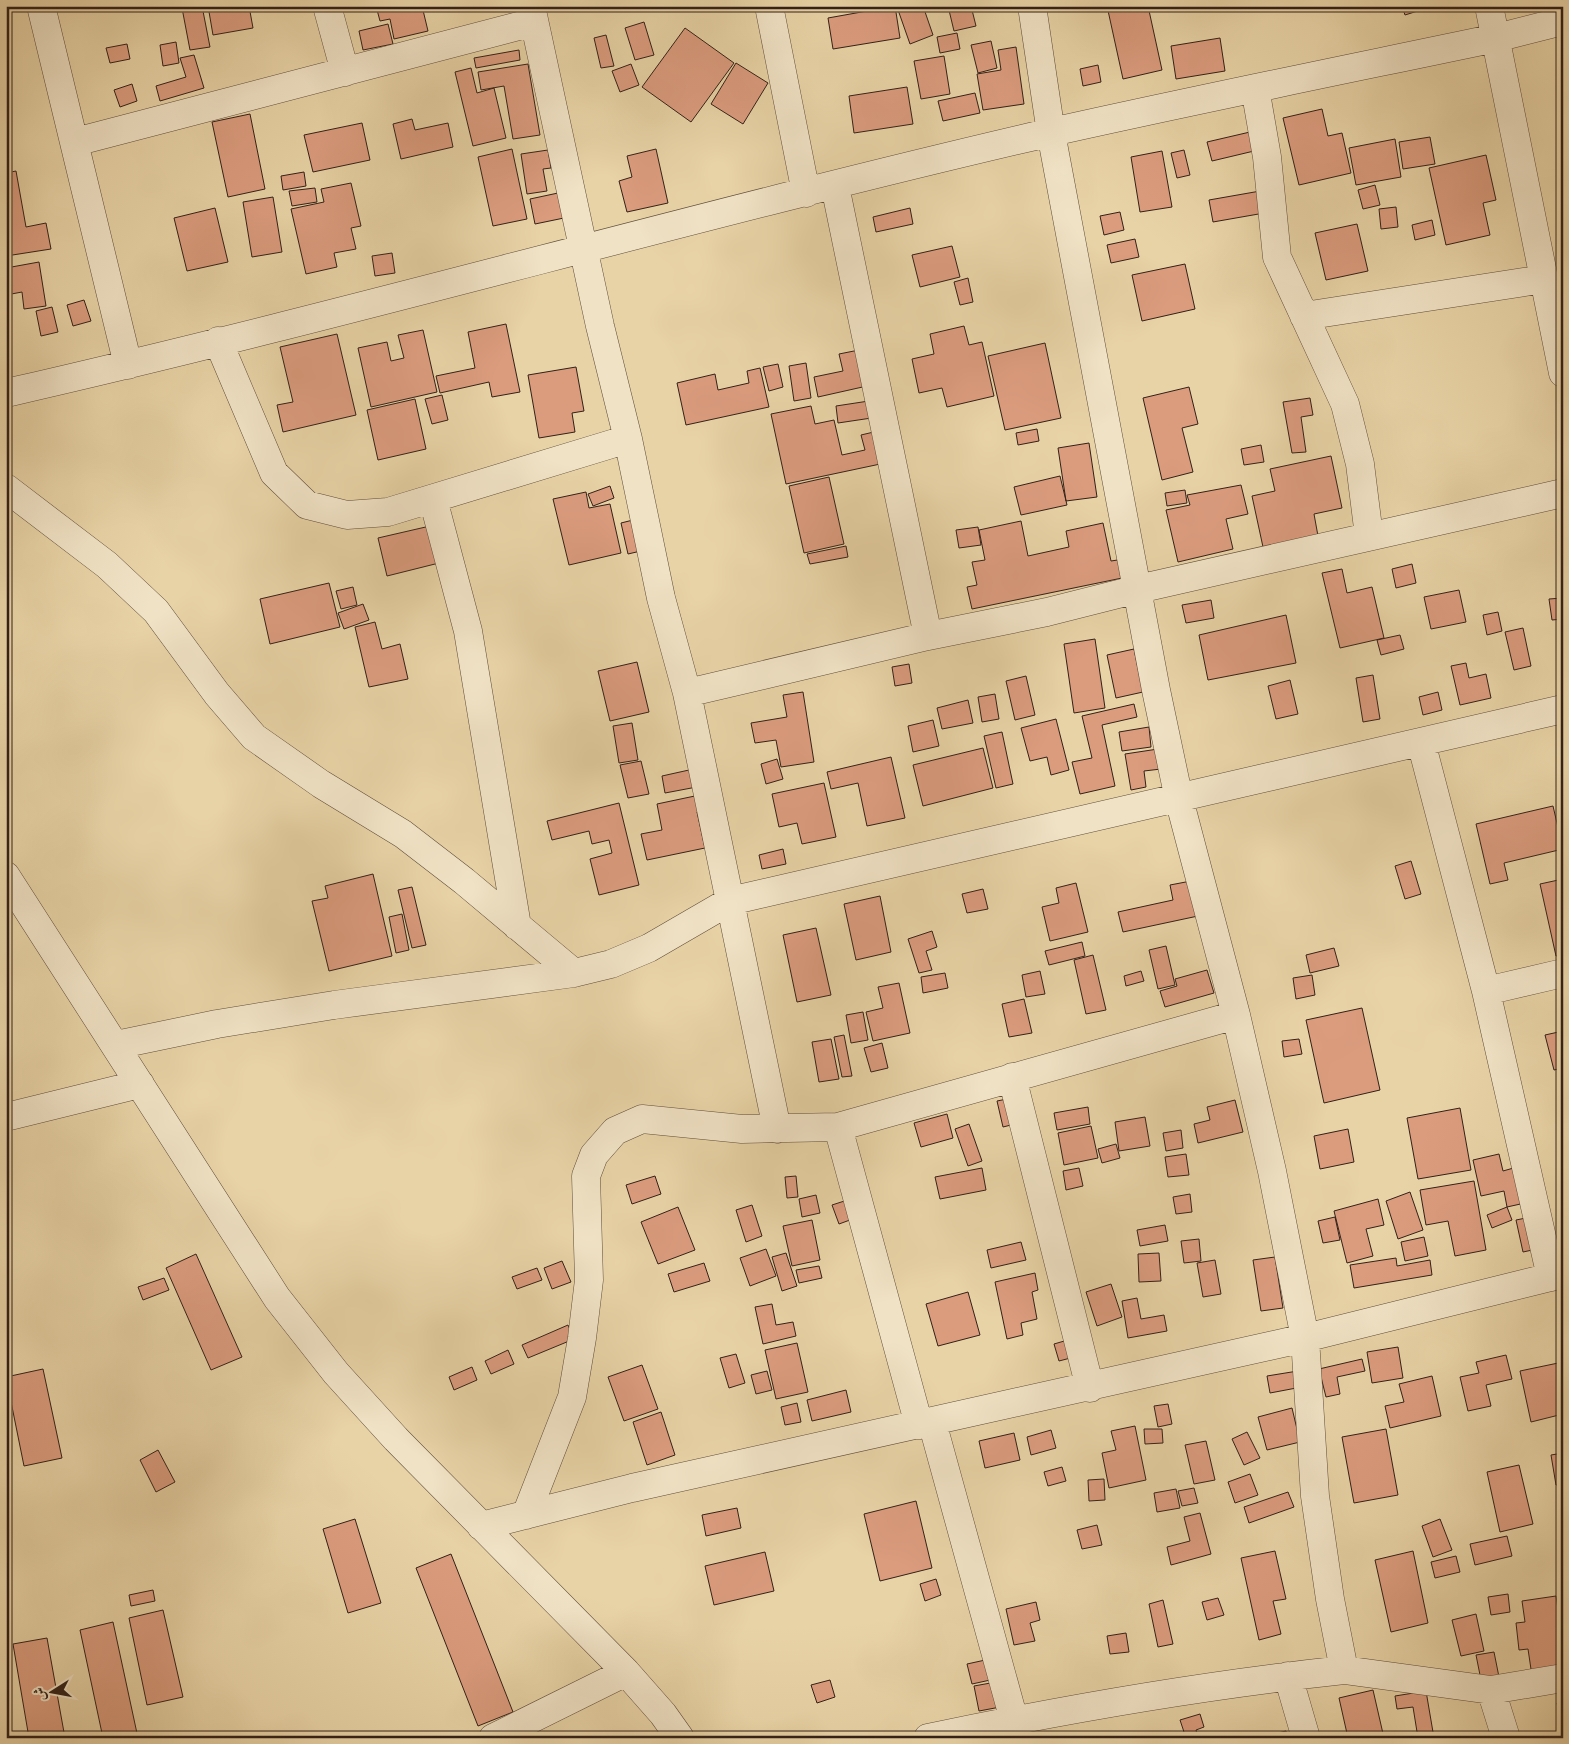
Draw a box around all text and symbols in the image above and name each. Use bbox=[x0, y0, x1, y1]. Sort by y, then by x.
north arrow bbox=[28, 1666, 78, 1716]
text: ش bbox=[29, 1686, 49, 1703]

